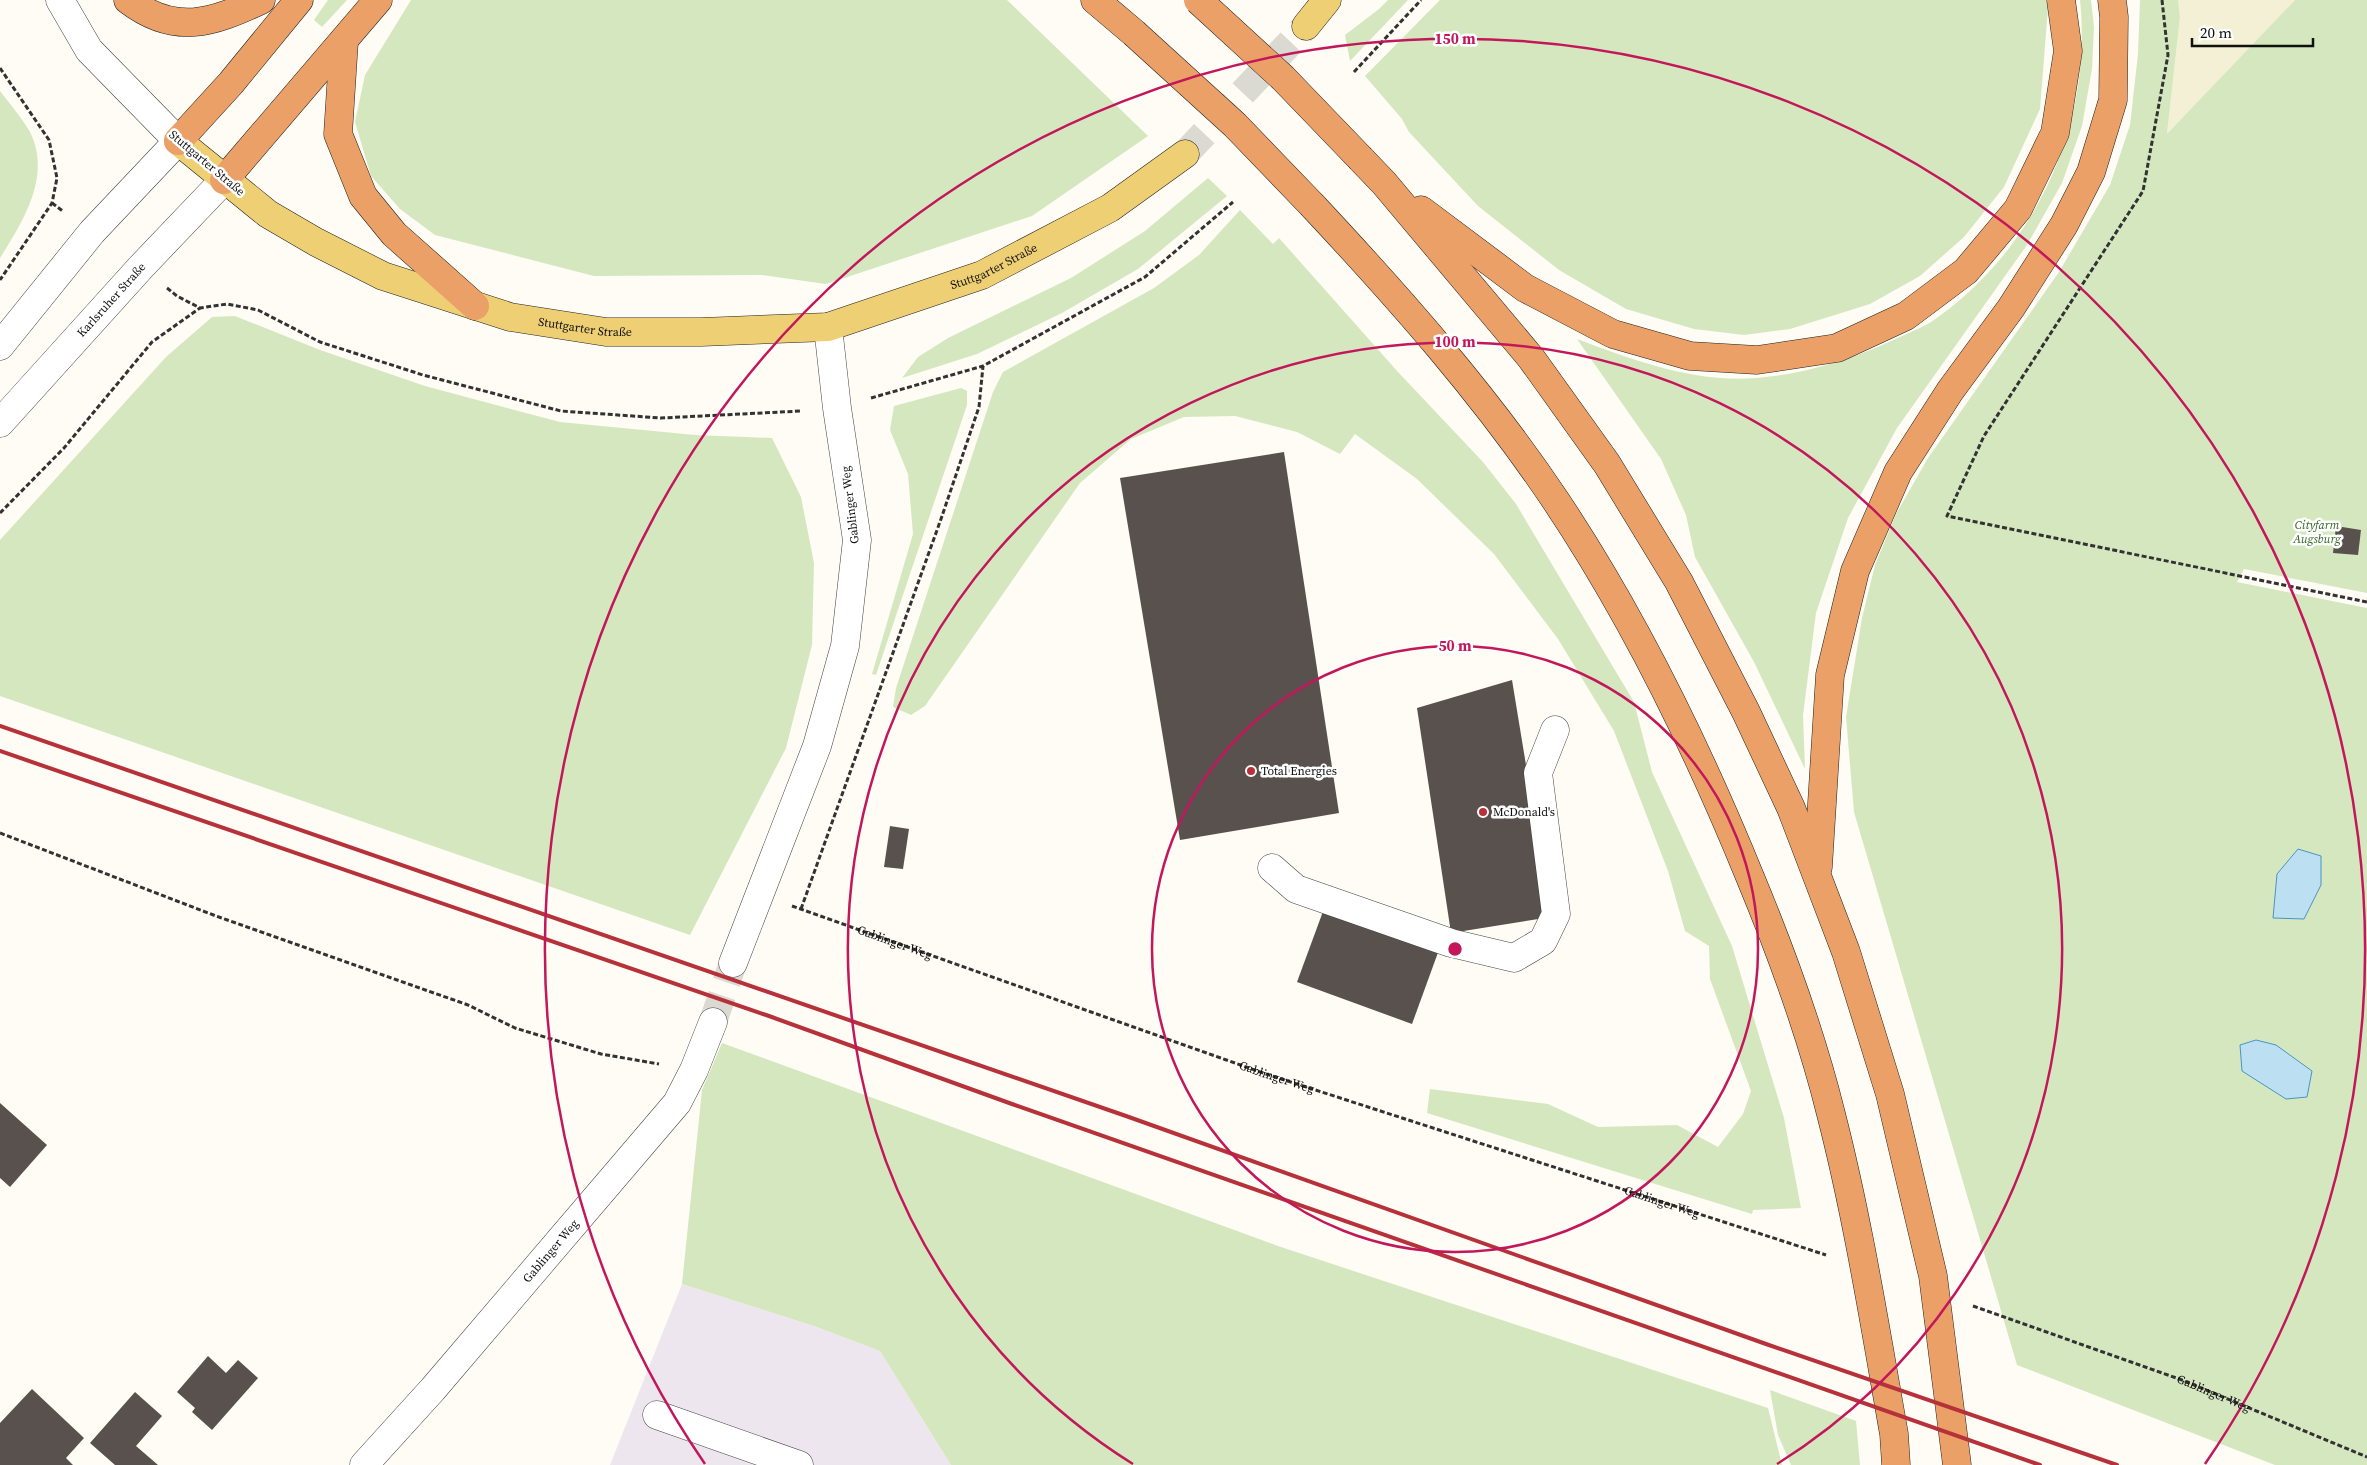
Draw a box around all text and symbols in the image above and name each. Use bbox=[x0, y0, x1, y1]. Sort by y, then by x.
scale bar bbox=[2192, 15, 2313, 47]
text: 20 m bbox=[2200, 22, 2232, 43]
text: 150 m bbox=[1434, 28, 1476, 49]
street label: Stuttgarter Straße bbox=[166, 127, 248, 199]
street label: Stuttgarter Straße bbox=[948, 239, 1040, 293]
street label: Karlsruher Straße bbox=[73, 259, 149, 341]
street label: Stuttgarter Straße bbox=[537, 314, 632, 340]
text: 100 m bbox=[1434, 331, 1476, 352]
street label: Gablinger Weg bbox=[837, 465, 863, 545]
park label: Cityfarm Augsburg bbox=[2292, 517, 2342, 547]
text: 50 m bbox=[1438, 635, 1472, 656]
place label: Total Energies bbox=[1261, 763, 1337, 779]
marker: Total Energies bbox=[1245, 765, 1257, 777]
place label: McDonald's bbox=[1493, 804, 1555, 820]
marker: McDonald's bbox=[1477, 806, 1489, 818]
street label: Gablinger Weg bbox=[855, 922, 934, 963]
centre of rings bbox=[1446, 940, 1464, 958]
street label: Gablinger Weg bbox=[1237, 1057, 1316, 1097]
street label: Gablinger Weg bbox=[1622, 1182, 1702, 1222]
street label: Gablinger Weg bbox=[519, 1216, 582, 1286]
street label: Gablinger Weg bbox=[2175, 1371, 2253, 1416]

